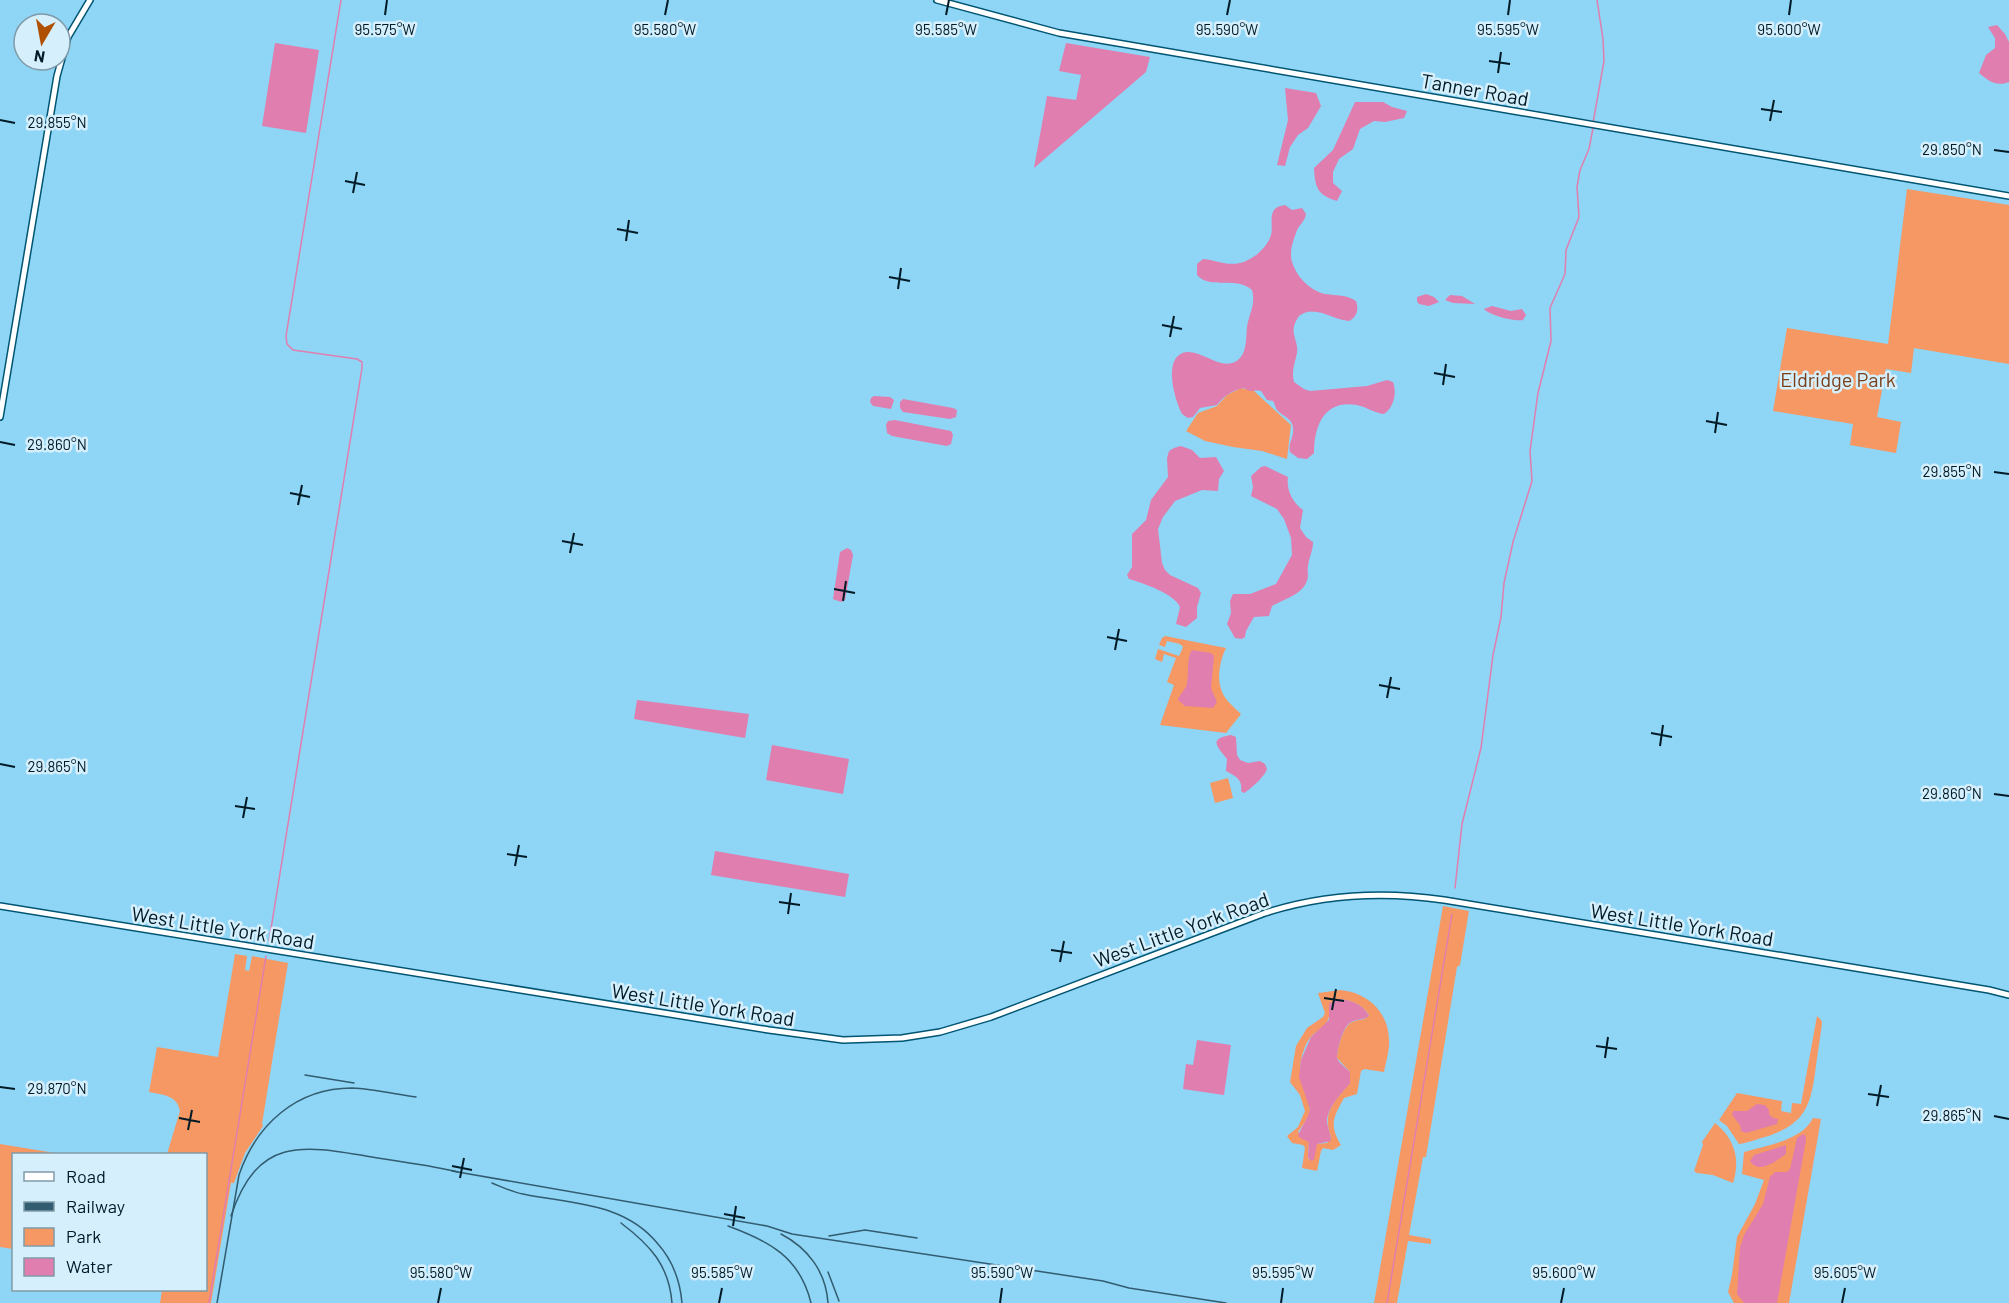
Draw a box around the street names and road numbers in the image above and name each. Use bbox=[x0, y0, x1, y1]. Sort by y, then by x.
street label: Tanner Road bbox=[1419, 68, 1531, 110]
street label: West Little York Road bbox=[1090, 886, 1272, 972]
street label: West Little York Road bbox=[1589, 898, 1775, 950]
street label: West Little York Road bbox=[130, 901, 316, 953]
street label: West Little York Road bbox=[610, 978, 796, 1030]

